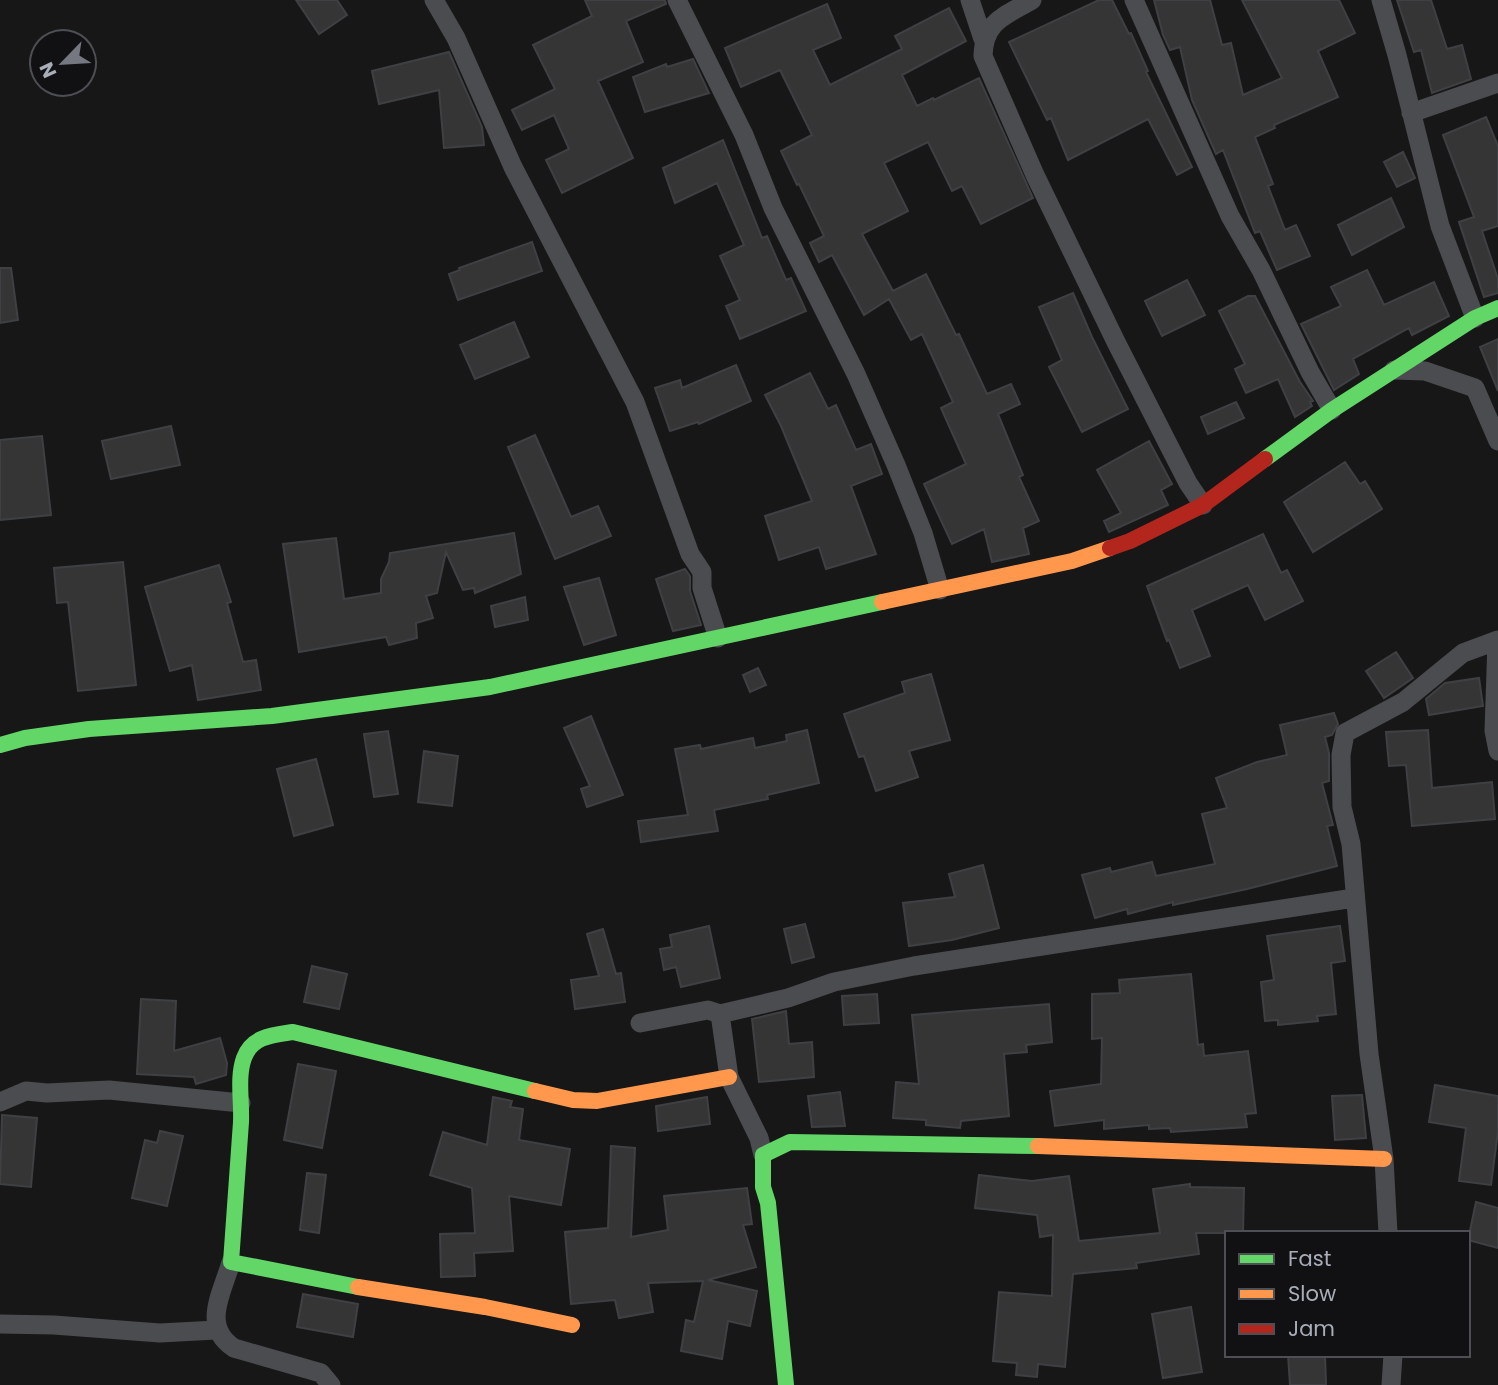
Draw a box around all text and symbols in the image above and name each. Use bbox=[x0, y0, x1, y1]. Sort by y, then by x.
north arrow bbox=[28, 28, 98, 98]
text: N bbox=[33, 58, 63, 82]
legend bbox=[1225, 1231, 1470, 1357]
text: Fast bbox=[1288, 1244, 1331, 1273]
text: Slow bbox=[1288, 1279, 1336, 1308]
text: Jam bbox=[1288, 1314, 1335, 1343]

